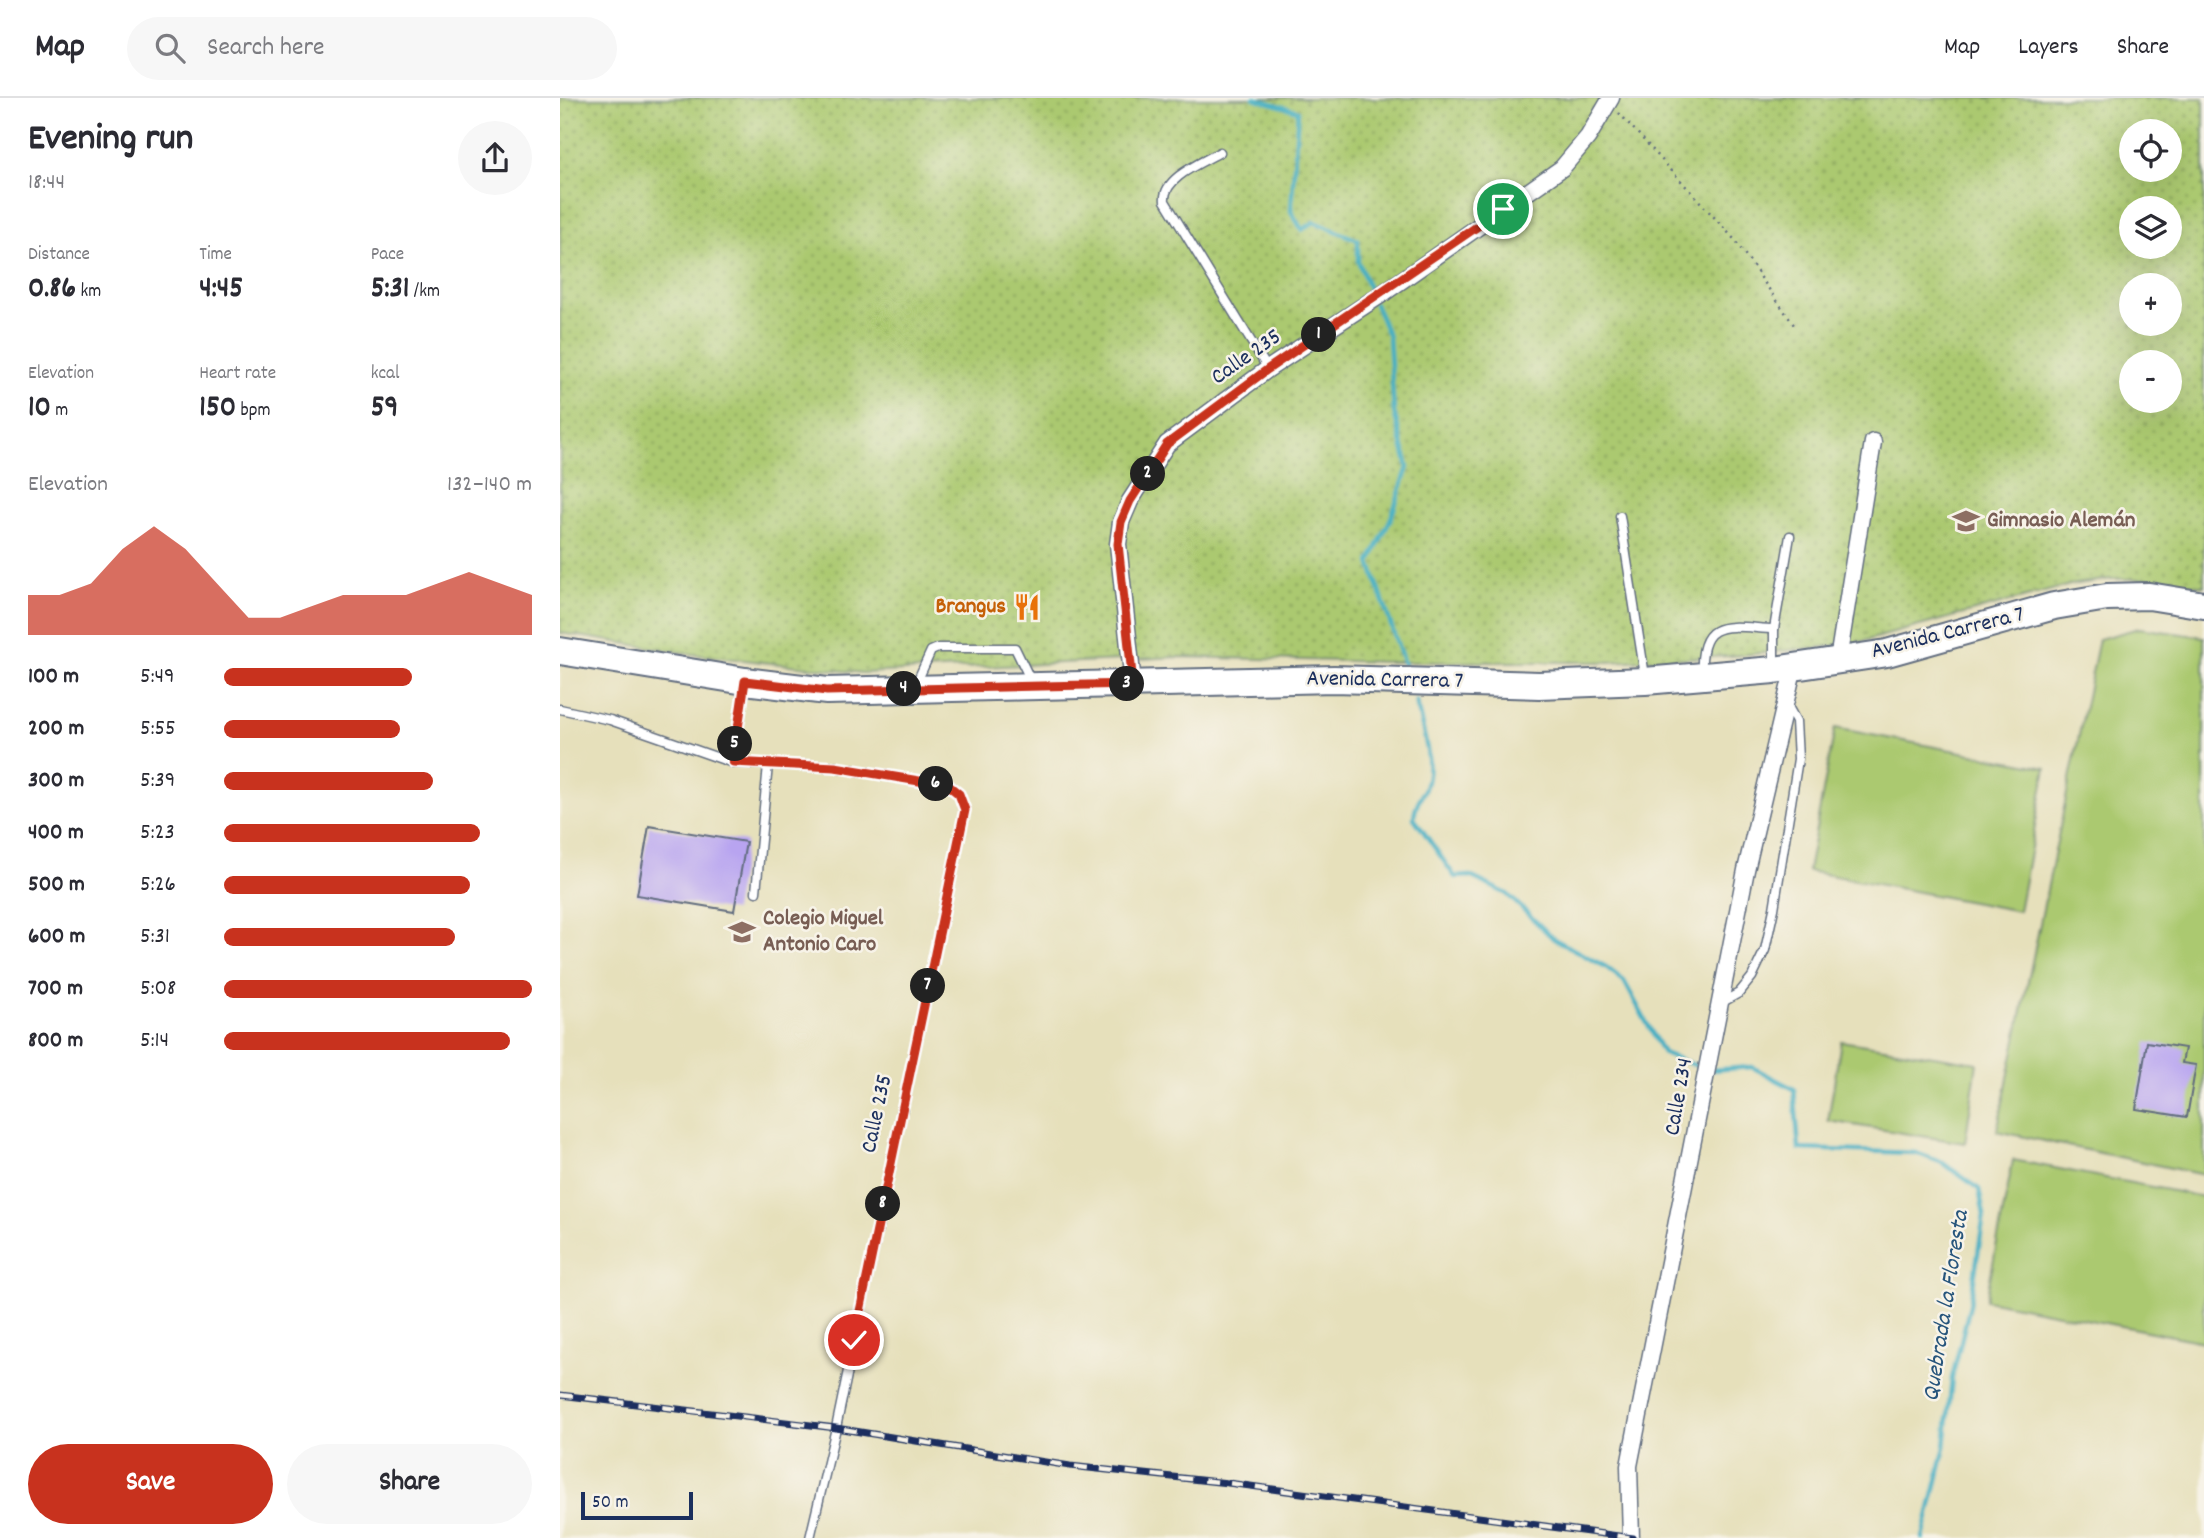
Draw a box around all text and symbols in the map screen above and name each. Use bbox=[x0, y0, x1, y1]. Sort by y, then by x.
search box bbox=[127, 17, 617, 80]
text: Map bbox=[35, 25, 85, 72]
icon: search bbox=[151, 29, 189, 67]
text: Search here bbox=[207, 30, 325, 67]
text: Map bbox=[1944, 31, 1980, 65]
text: Layers bbox=[2018, 31, 2079, 65]
text: Share bbox=[2117, 31, 2169, 65]
text: Evening run bbox=[28, 113, 193, 168]
map controls bbox=[2119, 119, 2182, 413]
button: locate bbox=[2119, 119, 2182, 182]
button: share bbox=[458, 121, 532, 195]
text: 18:44 bbox=[28, 167, 65, 200]
pin bbox=[1473, 179, 1533, 239]
icon: arrive bbox=[1484, 190, 1522, 228]
button: layers bbox=[2119, 196, 2182, 259]
text: Distance bbox=[28, 242, 90, 269]
text: Time bbox=[199, 242, 232, 269]
text: Pace bbox=[371, 242, 404, 269]
text: 0.86 bbox=[28, 269, 76, 312]
text: 4:45 bbox=[199, 269, 243, 312]
text: 5:31 bbox=[371, 269, 409, 312]
button: + bbox=[2119, 273, 2182, 336]
text: km bbox=[76, 279, 101, 306]
text: /km bbox=[409, 279, 440, 306]
pin: 1 bbox=[1302, 317, 1336, 352]
text: 1 bbox=[1316, 321, 1321, 348]
street label: Calle 235 bbox=[1205, 322, 1289, 394]
button: − bbox=[2119, 350, 2182, 413]
text: Elevation bbox=[28, 361, 94, 388]
text: Heart rate bbox=[199, 361, 276, 388]
text: kcal bbox=[371, 361, 400, 388]
text: 10 bbox=[28, 388, 51, 431]
text: 150 bbox=[199, 388, 236, 431]
text: 59 bbox=[371, 388, 398, 431]
text: m bbox=[51, 398, 68, 425]
text: bpm bbox=[236, 398, 271, 425]
pin: 2 bbox=[1130, 456, 1166, 492]
text: 2 bbox=[1143, 460, 1152, 487]
text: Elevation bbox=[28, 469, 108, 502]
text: 132–140 m bbox=[447, 469, 532, 502]
place label: Gimnasio Alemán bbox=[1987, 505, 2136, 538]
school or university icon: Gimnasio Alemán bbox=[1951, 506, 1981, 536]
place label: Brangus bbox=[935, 591, 1006, 624]
restaurant icon: Brangus bbox=[1012, 592, 1042, 622]
street label: Avenida Carrera 7 bbox=[1868, 599, 2028, 669]
text: 100 m bbox=[28, 661, 79, 694]
text: 5:49 bbox=[140, 661, 175, 694]
street label: Avenida Carrera 7 bbox=[1306, 663, 1464, 699]
pin: 3 bbox=[1110, 666, 1144, 702]
text: 3 bbox=[1122, 670, 1131, 697]
pin: 4 bbox=[886, 672, 922, 706]
text: 4 bbox=[900, 675, 907, 702]
text: 200 m bbox=[28, 713, 84, 746]
text: 5:55 bbox=[140, 713, 176, 746]
pin: 5 bbox=[718, 726, 752, 762]
text: 5 bbox=[730, 730, 739, 757]
text: 300 m bbox=[28, 765, 84, 798]
text: 5:39 bbox=[140, 765, 175, 798]
pin: 6 bbox=[918, 766, 954, 802]
text: 6 bbox=[931, 770, 940, 797]
text: 400 m bbox=[28, 817, 84, 850]
text: 5:23 bbox=[140, 817, 175, 850]
text: 500 m bbox=[28, 869, 85, 902]
text: 5:26 bbox=[140, 869, 176, 902]
place label: Colegio Miguel Antonio Caro bbox=[763, 903, 884, 962]
school or university icon: Colegio Miguel Antonio Caro bbox=[727, 917, 757, 947]
text: 600 m bbox=[28, 921, 85, 954]
text: 5:31 bbox=[140, 921, 170, 954]
pin: 7 bbox=[910, 968, 946, 1004]
text: 7 bbox=[924, 972, 931, 999]
text: 700 m bbox=[28, 973, 83, 1006]
text: 5:08 bbox=[140, 973, 176, 1006]
text: 800 m bbox=[28, 1025, 83, 1058]
text: 5:14 bbox=[140, 1025, 169, 1058]
street label: Calle 234 bbox=[1657, 1056, 1703, 1138]
street label: Calle 235 bbox=[854, 1072, 902, 1156]
pin: 8 bbox=[866, 1186, 900, 1222]
text: 8 bbox=[879, 1190, 886, 1217]
water label: Quebrada la Floresta bbox=[1915, 1206, 1979, 1404]
pin bbox=[824, 1310, 884, 1370]
icon: check bbox=[835, 1321, 873, 1359]
button: Save bbox=[28, 1444, 273, 1524]
button: Share bbox=[287, 1444, 532, 1524]
scale bar bbox=[581, 1489, 693, 1521]
text: 50 m bbox=[592, 1490, 629, 1517]

